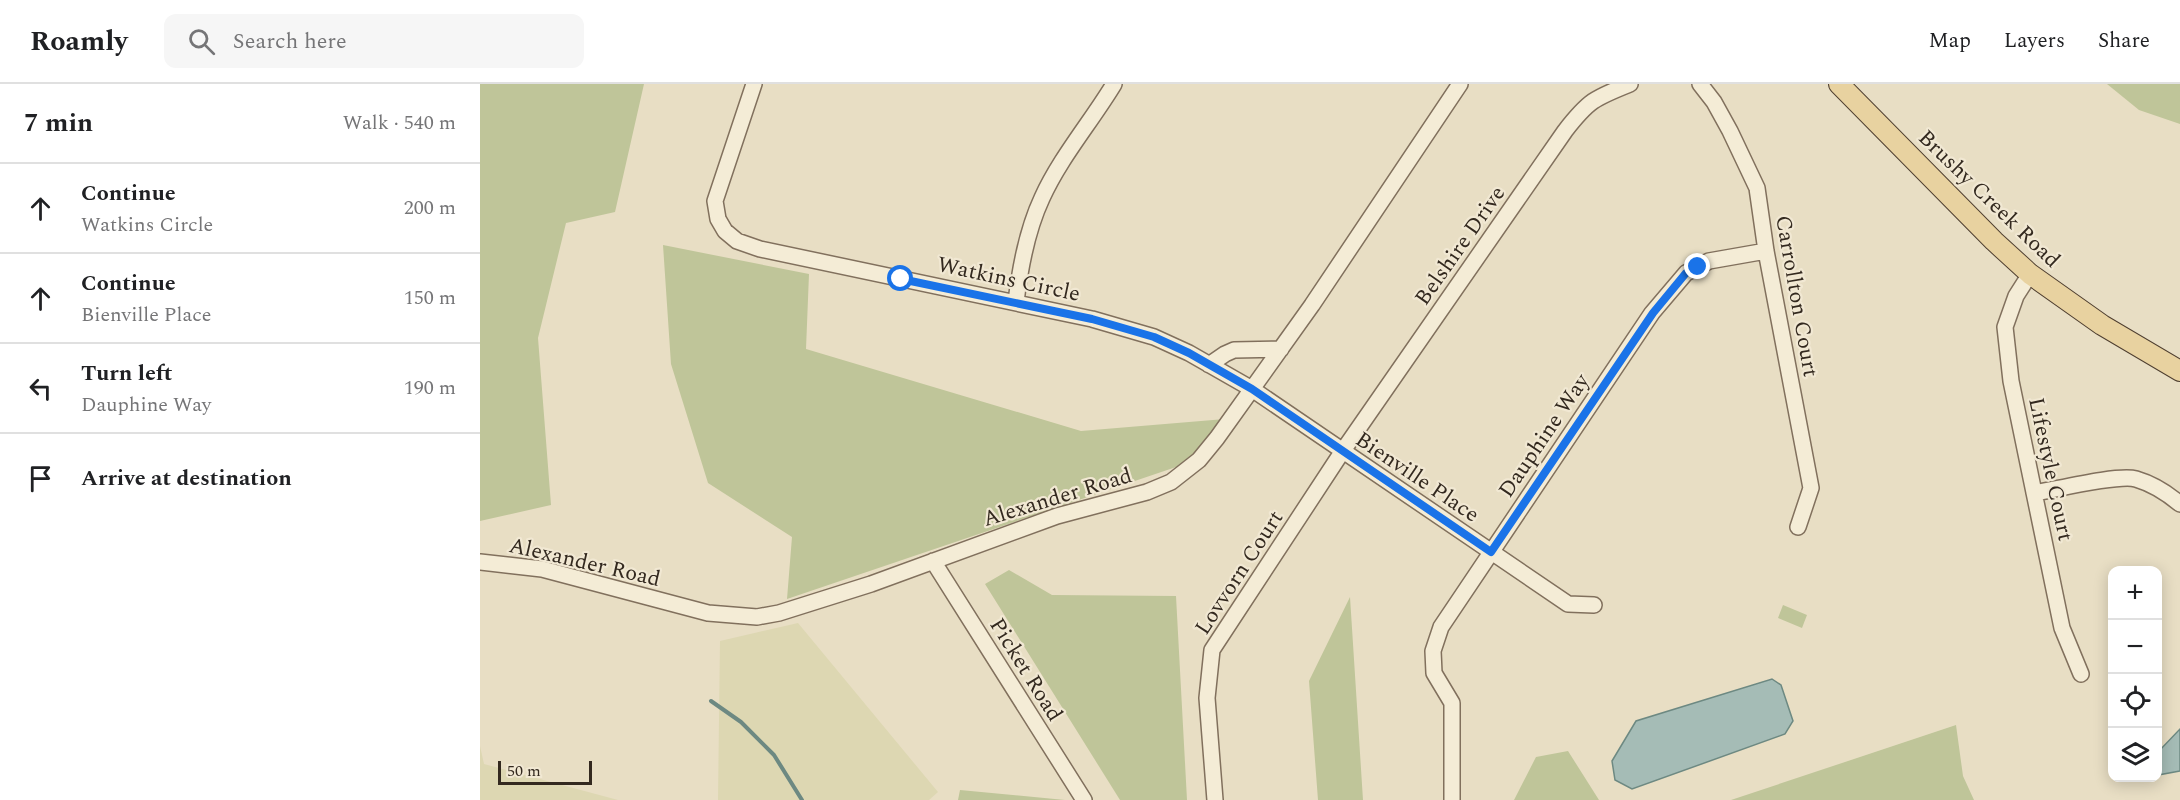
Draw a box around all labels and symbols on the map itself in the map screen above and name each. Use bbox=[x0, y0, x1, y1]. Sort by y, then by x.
street label: Brushy Creek Road bbox=[1910, 122, 2068, 276]
street label: Belshire Drive bbox=[1407, 179, 1514, 313]
street label: Carrollton Court bbox=[1766, 213, 1827, 380]
street label: Watkins Circle bbox=[934, 248, 1083, 311]
route end bbox=[1684, 253, 1710, 279]
route start bbox=[887, 265, 913, 291]
street label: Dauphine Way bbox=[1490, 366, 1599, 505]
street label: Lifestyle Court bbox=[2019, 395, 2082, 544]
street label: Bienville Place bbox=[1348, 423, 1486, 531]
street label: Alexander Road bbox=[979, 459, 1136, 536]
street label: Lovvorn Court bbox=[1187, 504, 1292, 642]
street label: Alexander Road bbox=[506, 529, 664, 596]
street label: Picket Road bbox=[981, 612, 1071, 728]
scale bar bbox=[498, 758, 592, 786]

